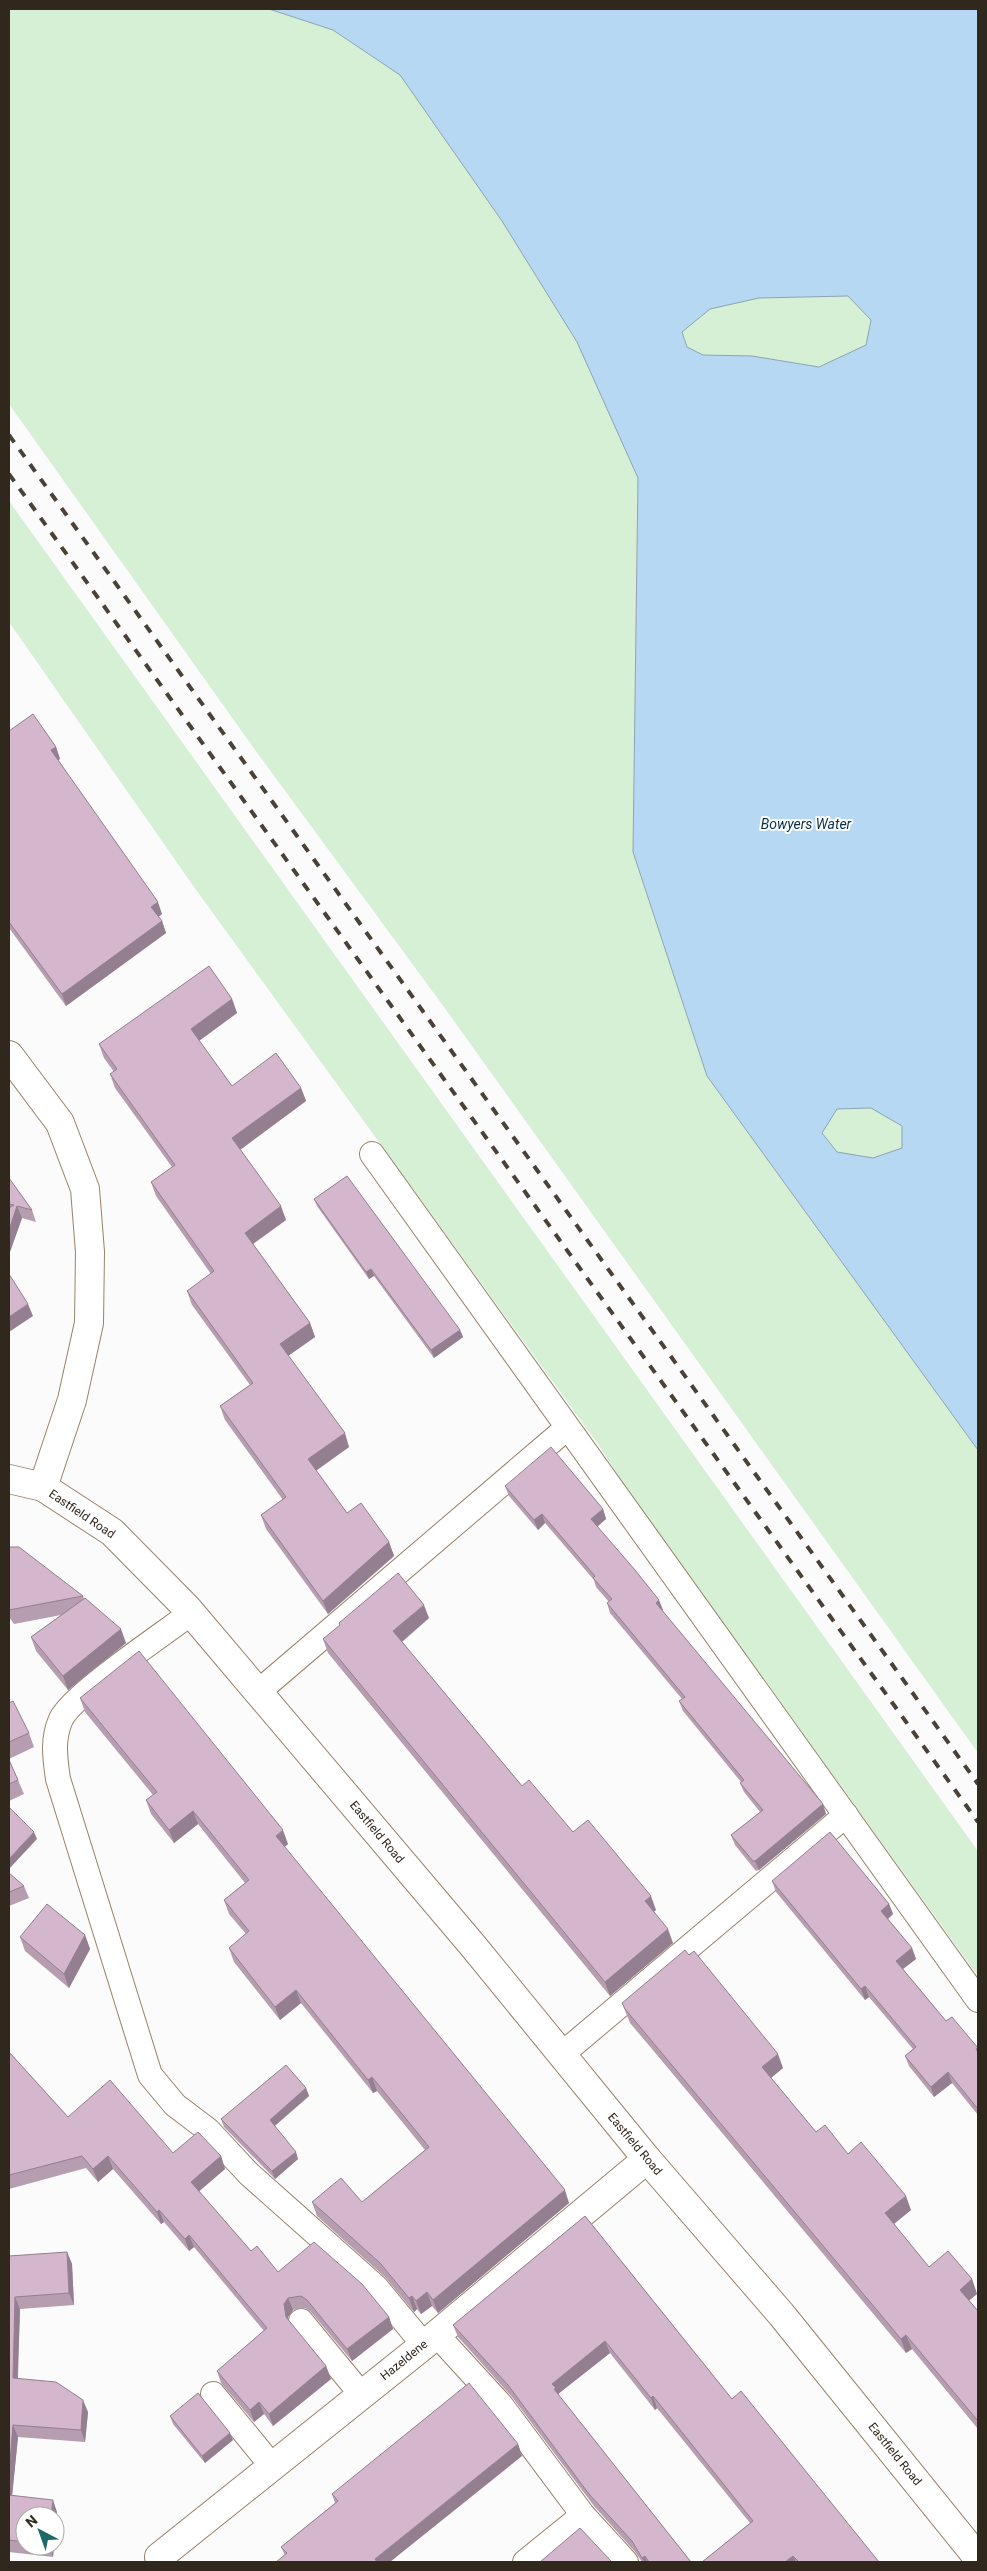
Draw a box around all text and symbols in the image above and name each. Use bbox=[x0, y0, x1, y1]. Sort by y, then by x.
water label: Bowyers Water bbox=[761, 816, 852, 832]
street label: Eastfield Road bbox=[46, 1487, 118, 1541]
street label: Eastfield Road bbox=[347, 1798, 407, 1866]
street label: Eastfield Road bbox=[605, 2110, 665, 2178]
street label: Hazeldene bbox=[378, 2337, 430, 2383]
street label: Eastfield Road bbox=[865, 2420, 925, 2488]
north arrow bbox=[15, 2506, 65, 2556]
text: N bbox=[22, 2512, 40, 2530]

